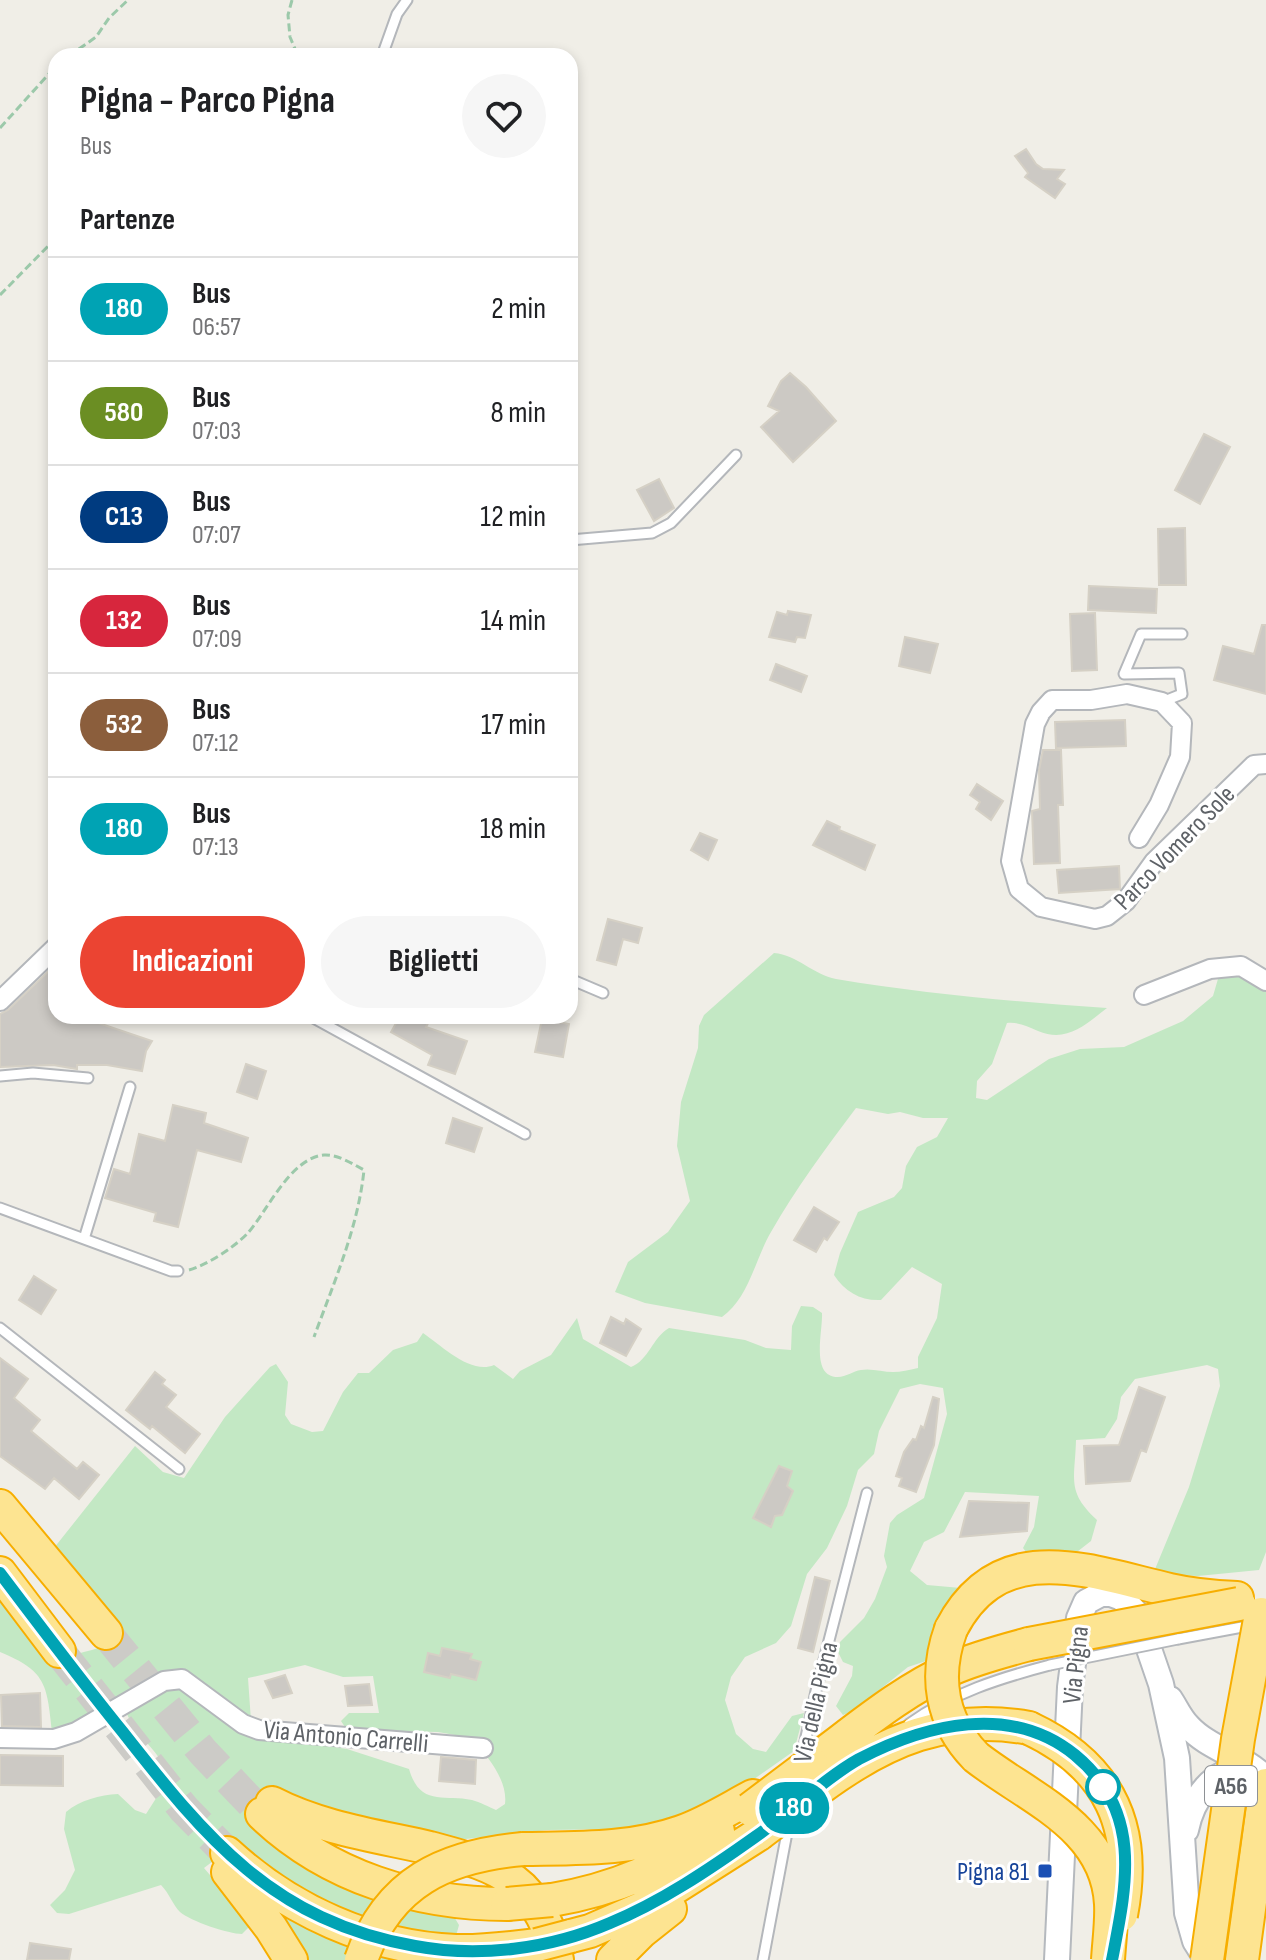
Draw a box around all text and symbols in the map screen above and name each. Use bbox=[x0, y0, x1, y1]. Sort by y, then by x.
button: heart bbox=[462, 74, 546, 158]
text: Pigna - Parco Pigna bbox=[80, 78, 335, 123]
text: Bus bbox=[80, 131, 112, 162]
text: Partenze bbox=[80, 202, 175, 238]
text: Bus bbox=[192, 276, 231, 312]
text: 2 min bbox=[491, 291, 546, 327]
text: 180 bbox=[105, 292, 143, 325]
text: 06:57 bbox=[192, 312, 241, 343]
text: Bus bbox=[192, 380, 231, 416]
text: 8 min bbox=[490, 395, 546, 431]
text: 580 bbox=[105, 396, 143, 429]
text: 07:03 bbox=[192, 416, 241, 447]
text: Bus bbox=[192, 484, 231, 520]
text: 12 min bbox=[480, 499, 546, 535]
text: C13 bbox=[105, 500, 143, 533]
text: 07:07 bbox=[192, 520, 241, 551]
text: Bus bbox=[192, 588, 231, 624]
text: 14 min bbox=[481, 603, 546, 639]
text: 132 bbox=[106, 604, 142, 637]
text: 07:09 bbox=[192, 624, 242, 655]
text: Bus bbox=[192, 692, 231, 728]
text: 17 min bbox=[481, 707, 546, 743]
text: 532 bbox=[105, 708, 143, 741]
text: 07:12 bbox=[192, 728, 239, 759]
street label: Parco Vomero Sole bbox=[1108, 779, 1242, 917]
text: Bus bbox=[192, 796, 231, 832]
text: 18 min bbox=[480, 811, 546, 847]
text: 180 bbox=[105, 812, 143, 845]
text: 07:13 bbox=[192, 832, 239, 863]
button: Indicazioni bbox=[80, 916, 305, 1008]
button: Biglietti bbox=[321, 916, 546, 1008]
street label: Via Pigna bbox=[1057, 1625, 1096, 1706]
street label: Via della Pigna bbox=[788, 1639, 845, 1766]
street label: Via Antonio Carrelli bbox=[262, 1715, 430, 1760]
road number: A56 bbox=[1205, 1766, 1257, 1806]
unlabelled marker bbox=[1086, 1770, 1120, 1804]
line badge: 180 bbox=[748, 1782, 840, 1834]
text: 180 bbox=[775, 1791, 813, 1824]
place label: Pigna 81 bbox=[957, 1857, 1029, 1888]
marker: Pigna 81 bbox=[1036, 1862, 1054, 1880]

